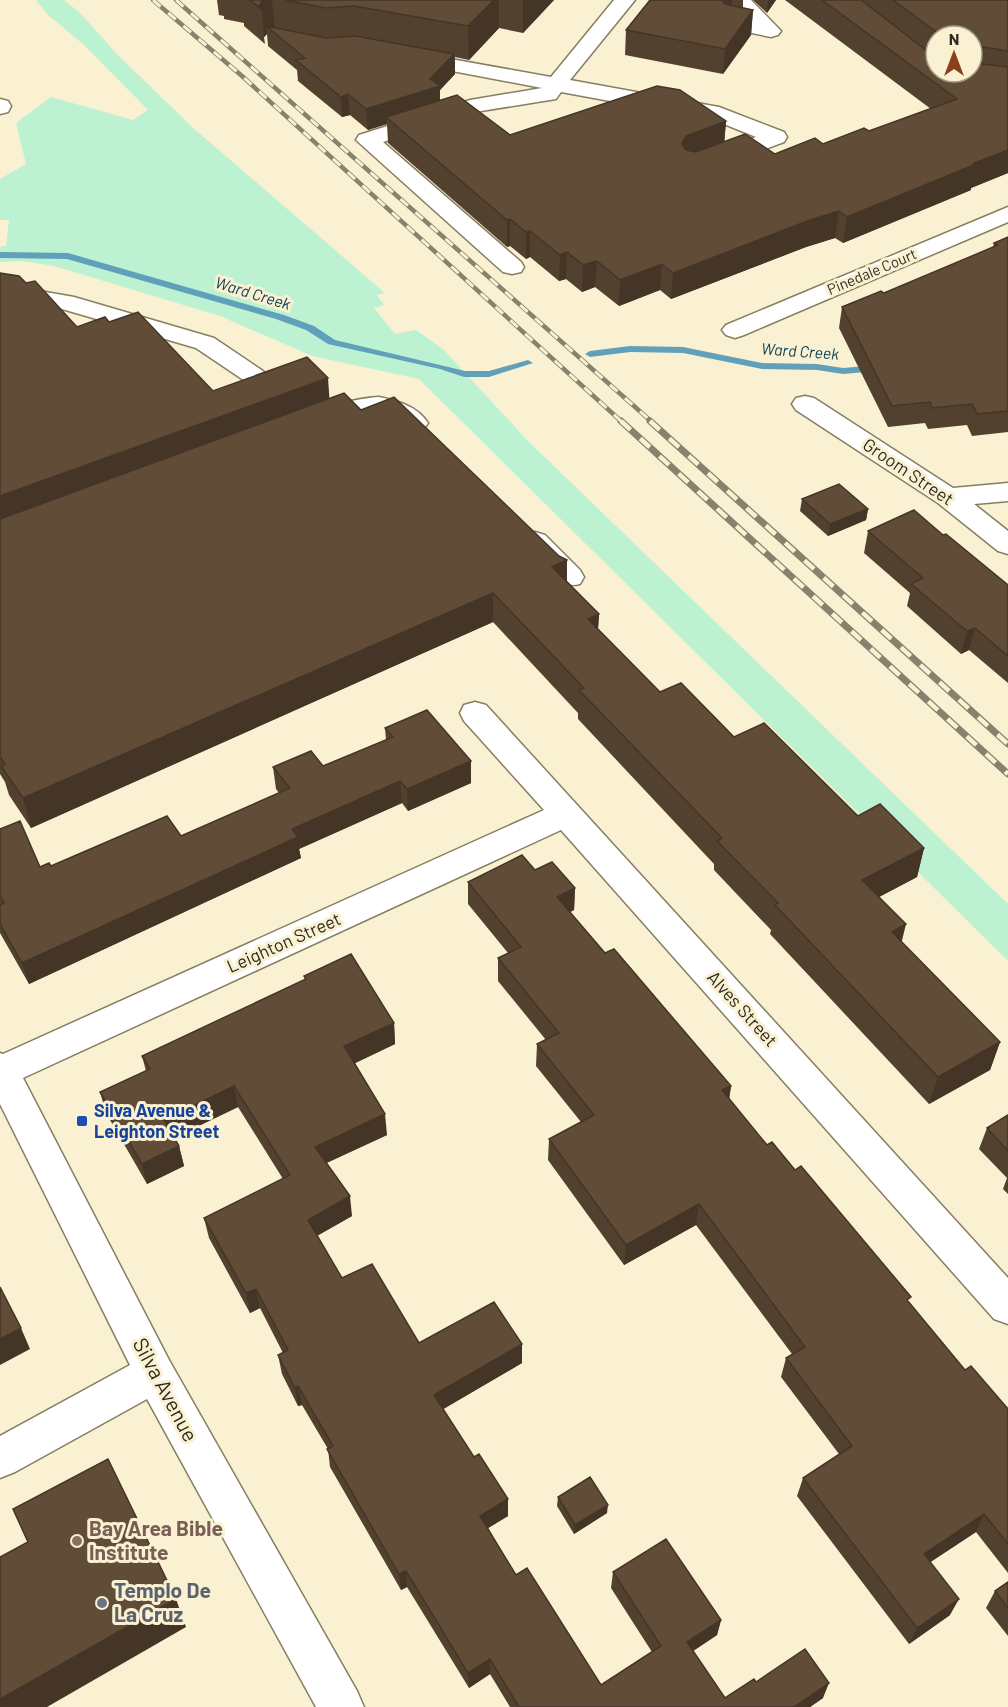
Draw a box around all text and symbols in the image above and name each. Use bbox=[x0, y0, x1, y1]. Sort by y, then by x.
north arrow bbox=[924, 24, 984, 84]
text: N bbox=[949, 29, 959, 48]
street label: Pinedale Court bbox=[824, 244, 919, 298]
water label: Ward Creek bbox=[213, 272, 293, 313]
water label: Ward Creek bbox=[761, 338, 840, 363]
street label: Groom Street bbox=[859, 433, 958, 510]
street label: Leighton Street bbox=[223, 907, 344, 977]
street label: Alves Street bbox=[703, 966, 782, 1051]
place label: Silva Avenue & Leighton Street bbox=[94, 1099, 219, 1142]
marker: Silva Avenue & Leighton Street bbox=[75, 1114, 89, 1128]
street label: Silva Avenue bbox=[129, 1333, 204, 1445]
place label: Bay Area Bible Institute bbox=[89, 1515, 223, 1564]
marker: Bay Area Bible Institute bbox=[70, 1534, 84, 1548]
place label: Templo De La Cruz bbox=[114, 1577, 211, 1626]
marker: Templo De La Cruz bbox=[95, 1596, 109, 1610]

